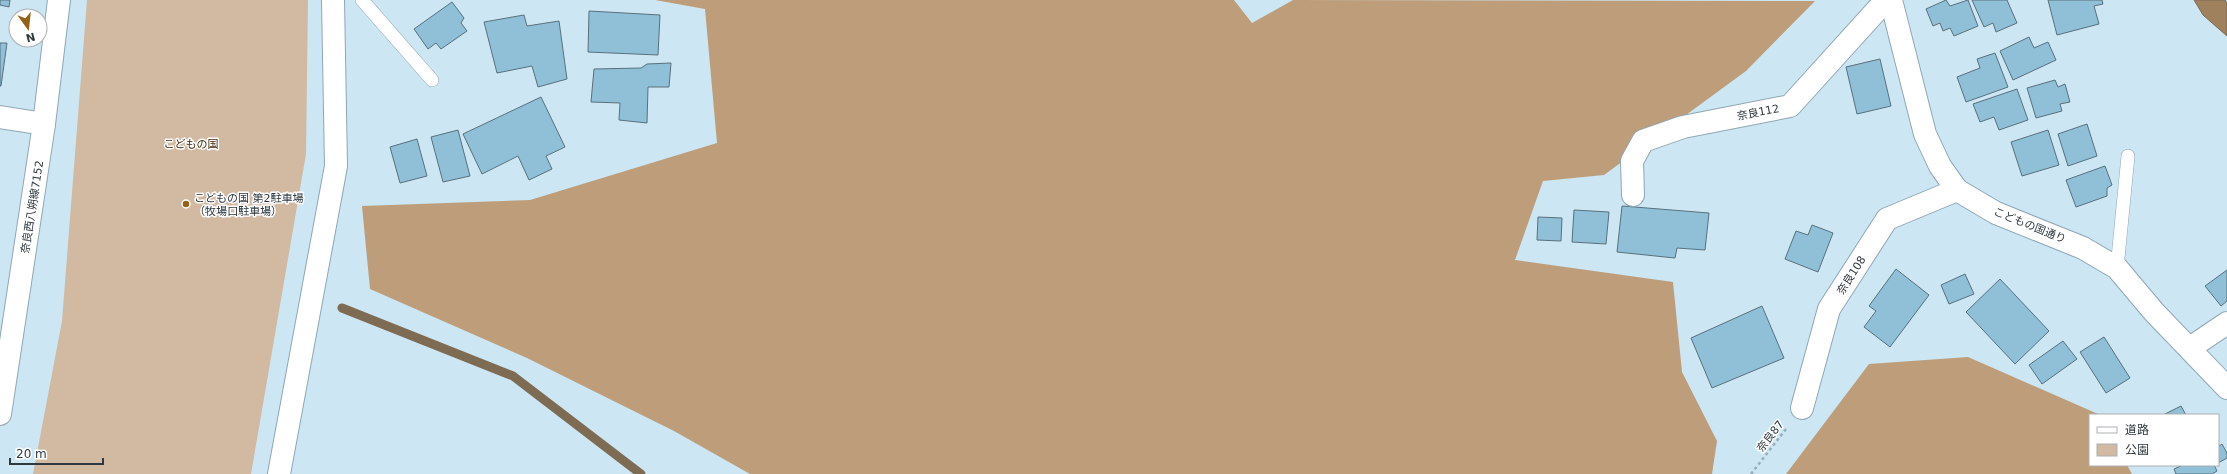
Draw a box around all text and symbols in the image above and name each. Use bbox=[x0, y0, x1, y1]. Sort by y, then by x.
north arrow bbox=[8, 8, 48, 48]
text: N bbox=[24, 30, 37, 45]
street label: 奈良112 bbox=[1736, 102, 1780, 123]
park label: こどもの国 bbox=[164, 138, 219, 151]
street label: 奈良西八朔線7152 bbox=[19, 160, 46, 255]
place label: こどもの国 第2駐車場 （牧場口駐車場） bbox=[194, 192, 304, 218]
marker: こどもの国 第2駐車場 （牧場口駐車場） bbox=[181, 199, 191, 209]
street label: こどもの国通り bbox=[1992, 205, 2068, 246]
street label: 奈良108 bbox=[1834, 254, 1869, 297]
legend bbox=[2089, 414, 2219, 466]
street label: 奈良87 bbox=[1754, 418, 1787, 454]
text: 道路 bbox=[2125, 423, 2149, 437]
scale bar bbox=[10, 440, 103, 466]
text: 公園 bbox=[2125, 443, 2149, 457]
text: 20 m bbox=[16, 447, 47, 461]

